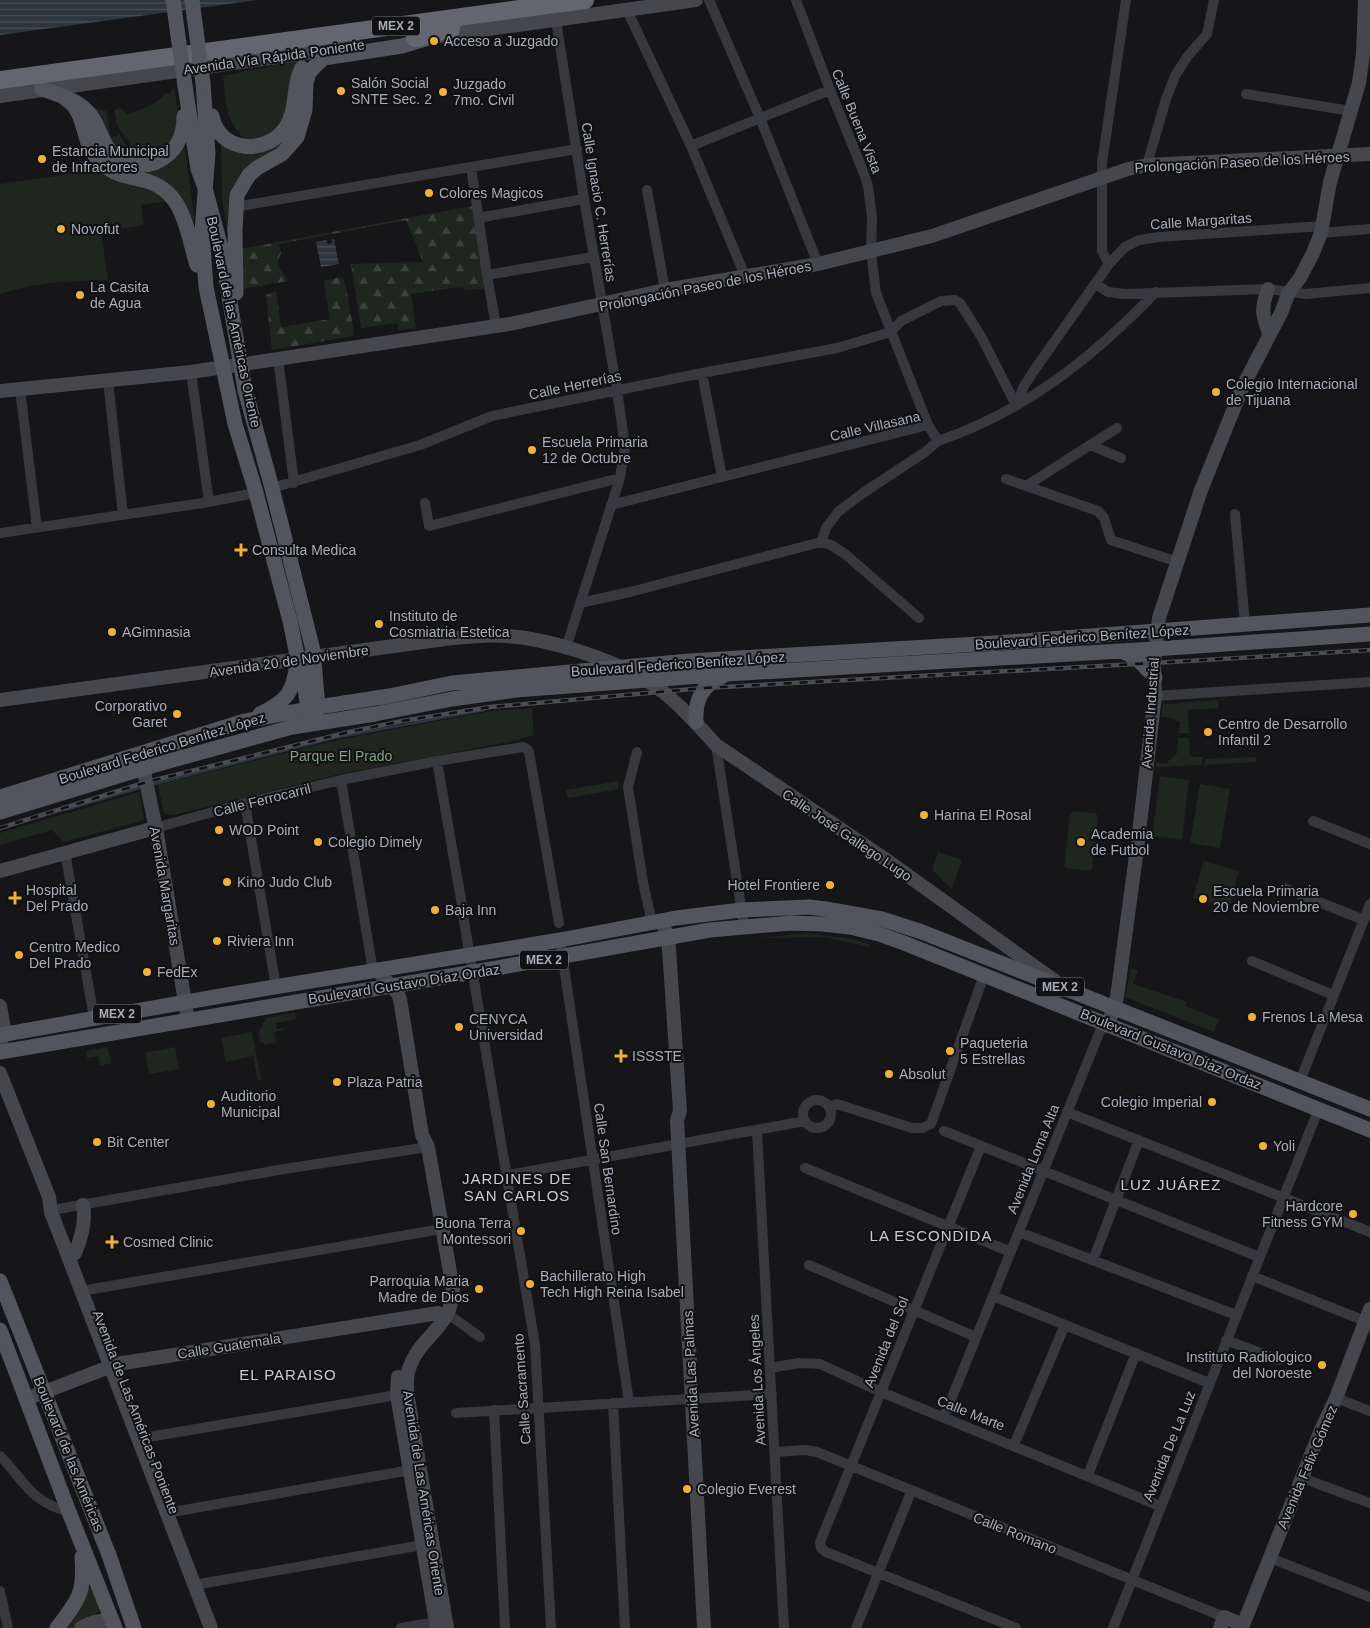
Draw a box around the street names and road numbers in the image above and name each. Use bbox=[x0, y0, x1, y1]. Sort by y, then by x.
road number: MEX 2 bbox=[372, 16, 420, 36]
street label: Avenida Vía Rápida Poniente bbox=[182, 36, 366, 78]
street label: Calle Buena Vista bbox=[829, 67, 885, 176]
street label: Calle Ignacio C. Herrerías bbox=[579, 121, 619, 283]
street label: Prolongación Paseo de los Héroes bbox=[1134, 148, 1350, 176]
street label: Calle Margaritas bbox=[1150, 209, 1252, 233]
street label: Boulevard de las Américas Oriente bbox=[204, 215, 264, 429]
street label: Prolongación Paseo de los Héroes bbox=[598, 258, 812, 314]
street label: Calle Herrerías bbox=[527, 367, 623, 403]
street label: Calle Villasana bbox=[828, 408, 922, 444]
street label: Boulevard Federico Benítez López bbox=[974, 622, 1190, 652]
street label: Avenida 20 de Noviembre bbox=[208, 642, 370, 680]
street label: Boulevard Federico Benítez López bbox=[570, 649, 786, 679]
street label: Avenida Industrial bbox=[1138, 657, 1162, 769]
street label: Boulevard Federico Benítez López bbox=[57, 709, 267, 787]
street label: Calle Ferrocarril bbox=[212, 780, 312, 820]
street label: Calle José Gallego Lugo bbox=[779, 786, 915, 884]
street label: Avenida Margaritas bbox=[147, 825, 183, 947]
road number: MEX 2 bbox=[520, 950, 568, 970]
street label: Boulevard Gustavo Díaz Ordaz bbox=[307, 961, 501, 1007]
road number: MEX 2 bbox=[1036, 978, 1084, 996]
road number: MEX 2 bbox=[93, 1004, 141, 1024]
street label: Boulevard Gustavo Díaz Ordaz bbox=[1078, 1005, 1264, 1093]
street label: Calle San Bernardino bbox=[591, 1102, 625, 1236]
street label: Avenida Loma Alta bbox=[1004, 1102, 1062, 1216]
street label: Avenida del Sol bbox=[860, 1294, 912, 1390]
street label: Avenida de Las Américas Poniente bbox=[90, 1308, 182, 1516]
street label: Avenida Las Palmas bbox=[680, 1310, 702, 1438]
street label: Avenida Los Ángeles bbox=[746, 1314, 768, 1446]
street label: Calle Guatemala bbox=[176, 1330, 282, 1362]
street label: Calle Sacramento bbox=[510, 1333, 534, 1445]
street label: Boulevard de las Américas bbox=[31, 1374, 107, 1534]
street label: Avenida De La Luz bbox=[1139, 1388, 1199, 1504]
street label: Avenida de Las Américas Oriente bbox=[400, 1389, 448, 1597]
street label: Calle Marte bbox=[935, 1392, 1007, 1434]
street label: Avenida Felix Gómez bbox=[1274, 1403, 1340, 1531]
street label: Calle Romano bbox=[971, 1509, 1059, 1557]

